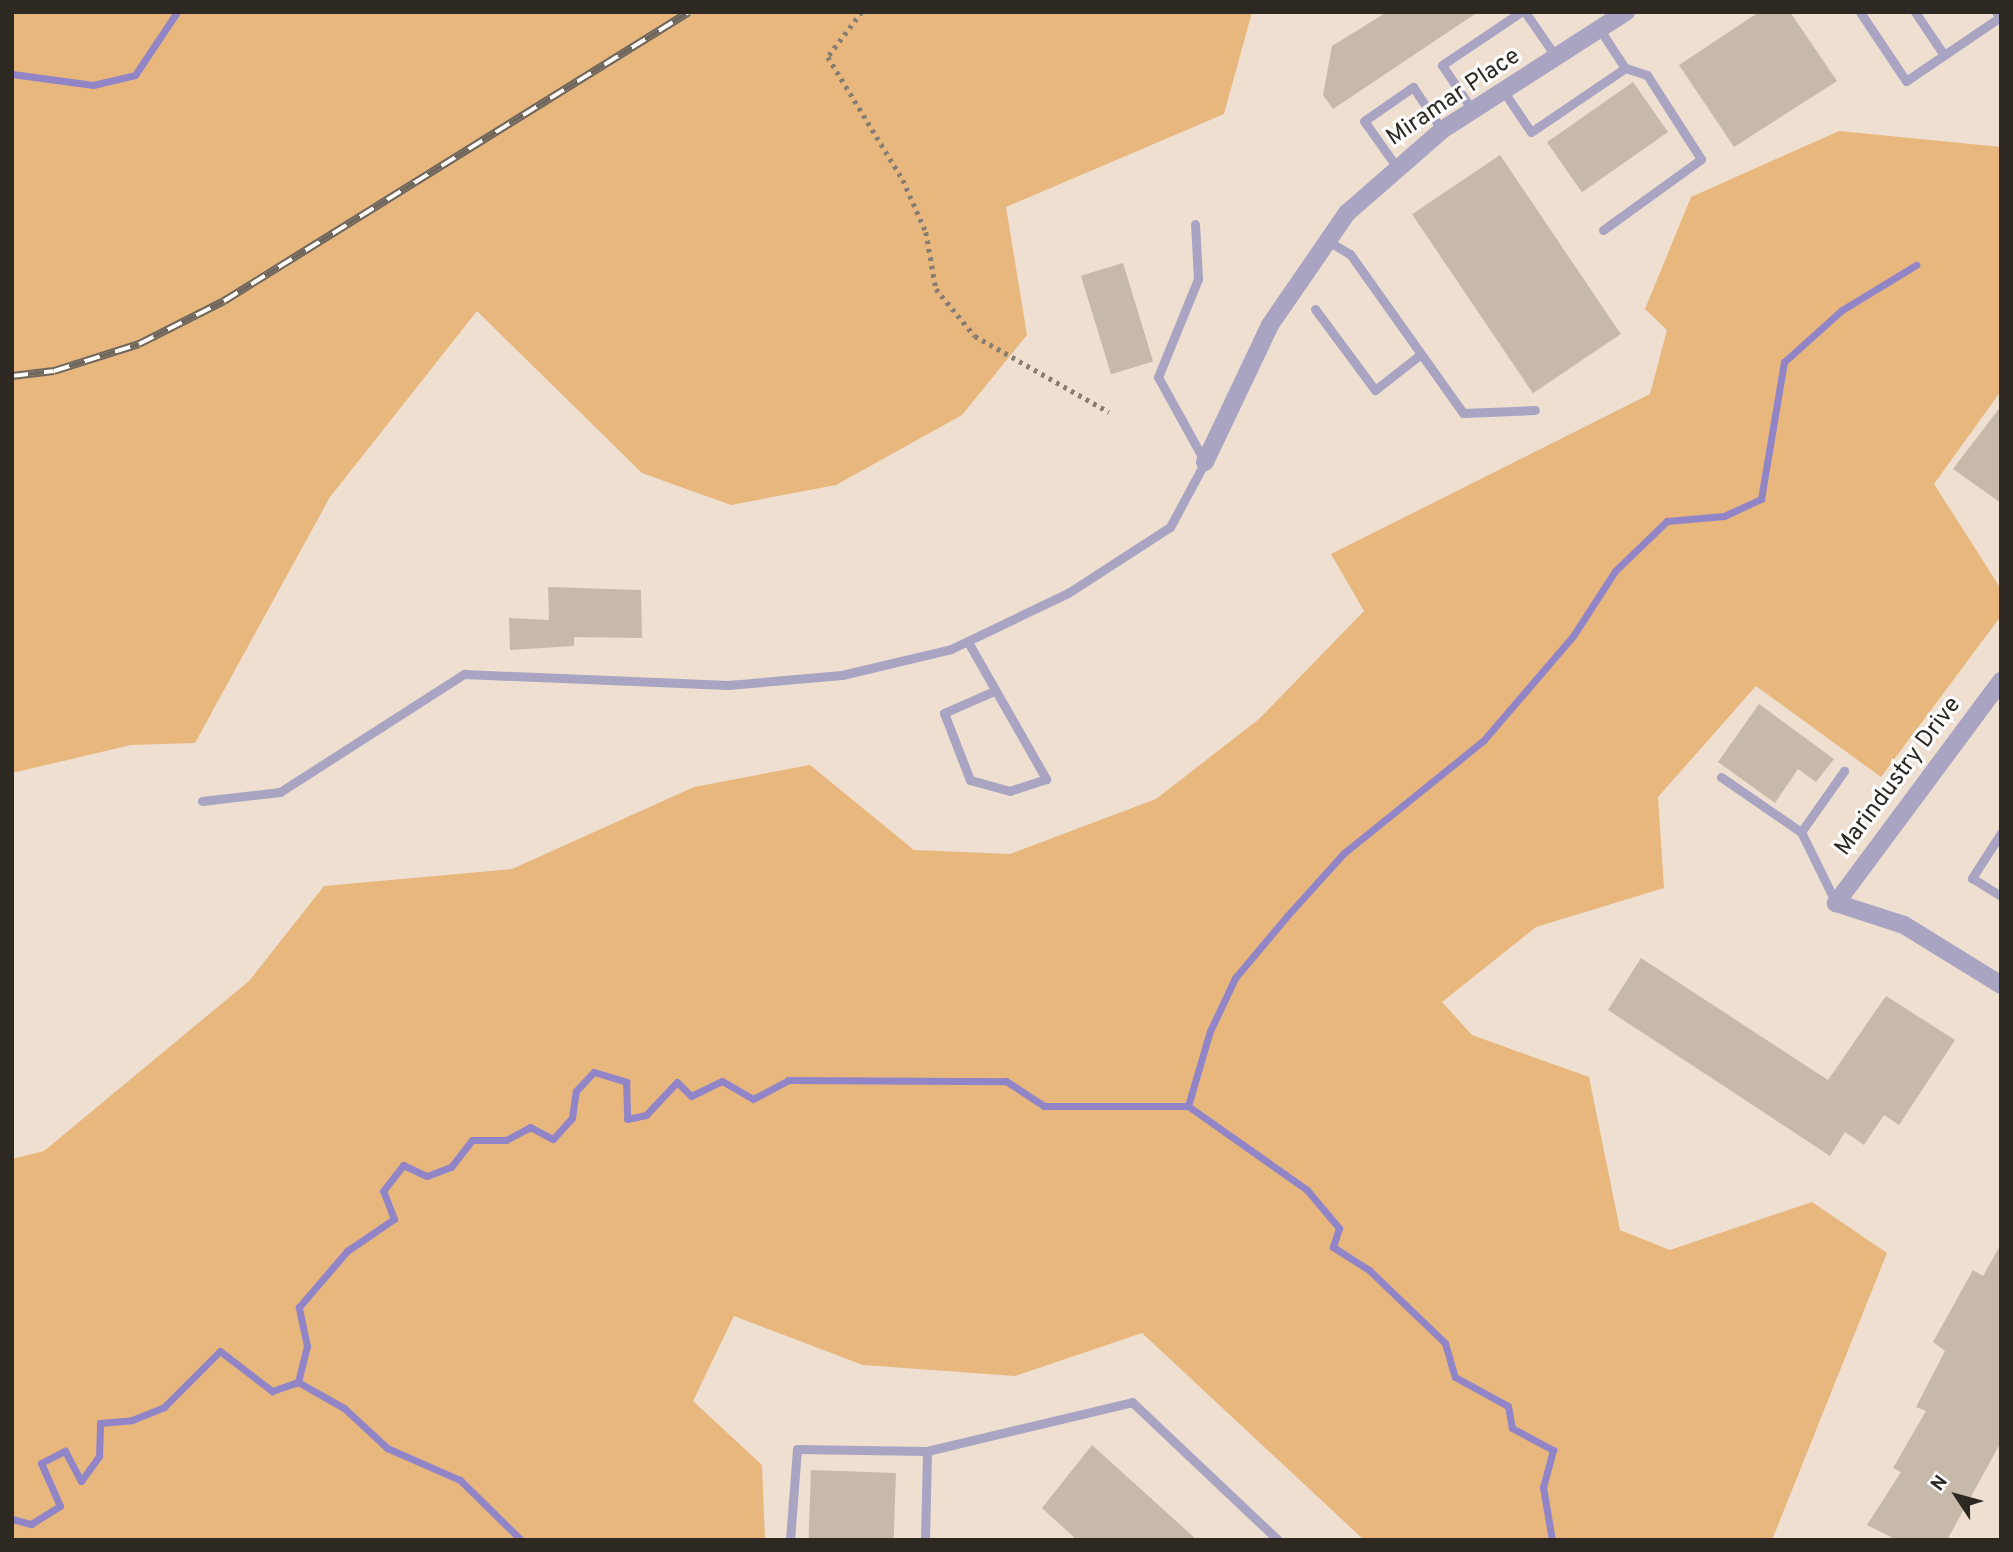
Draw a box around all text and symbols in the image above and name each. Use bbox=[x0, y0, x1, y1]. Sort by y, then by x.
street label: Miramar Place bbox=[1382, 43, 1526, 153]
street label: Marindustry Drive bbox=[1830, 692, 1968, 862]
north arrow bbox=[1922, 1461, 1992, 1531]
text: N bbox=[1926, 1471, 1954, 1496]

